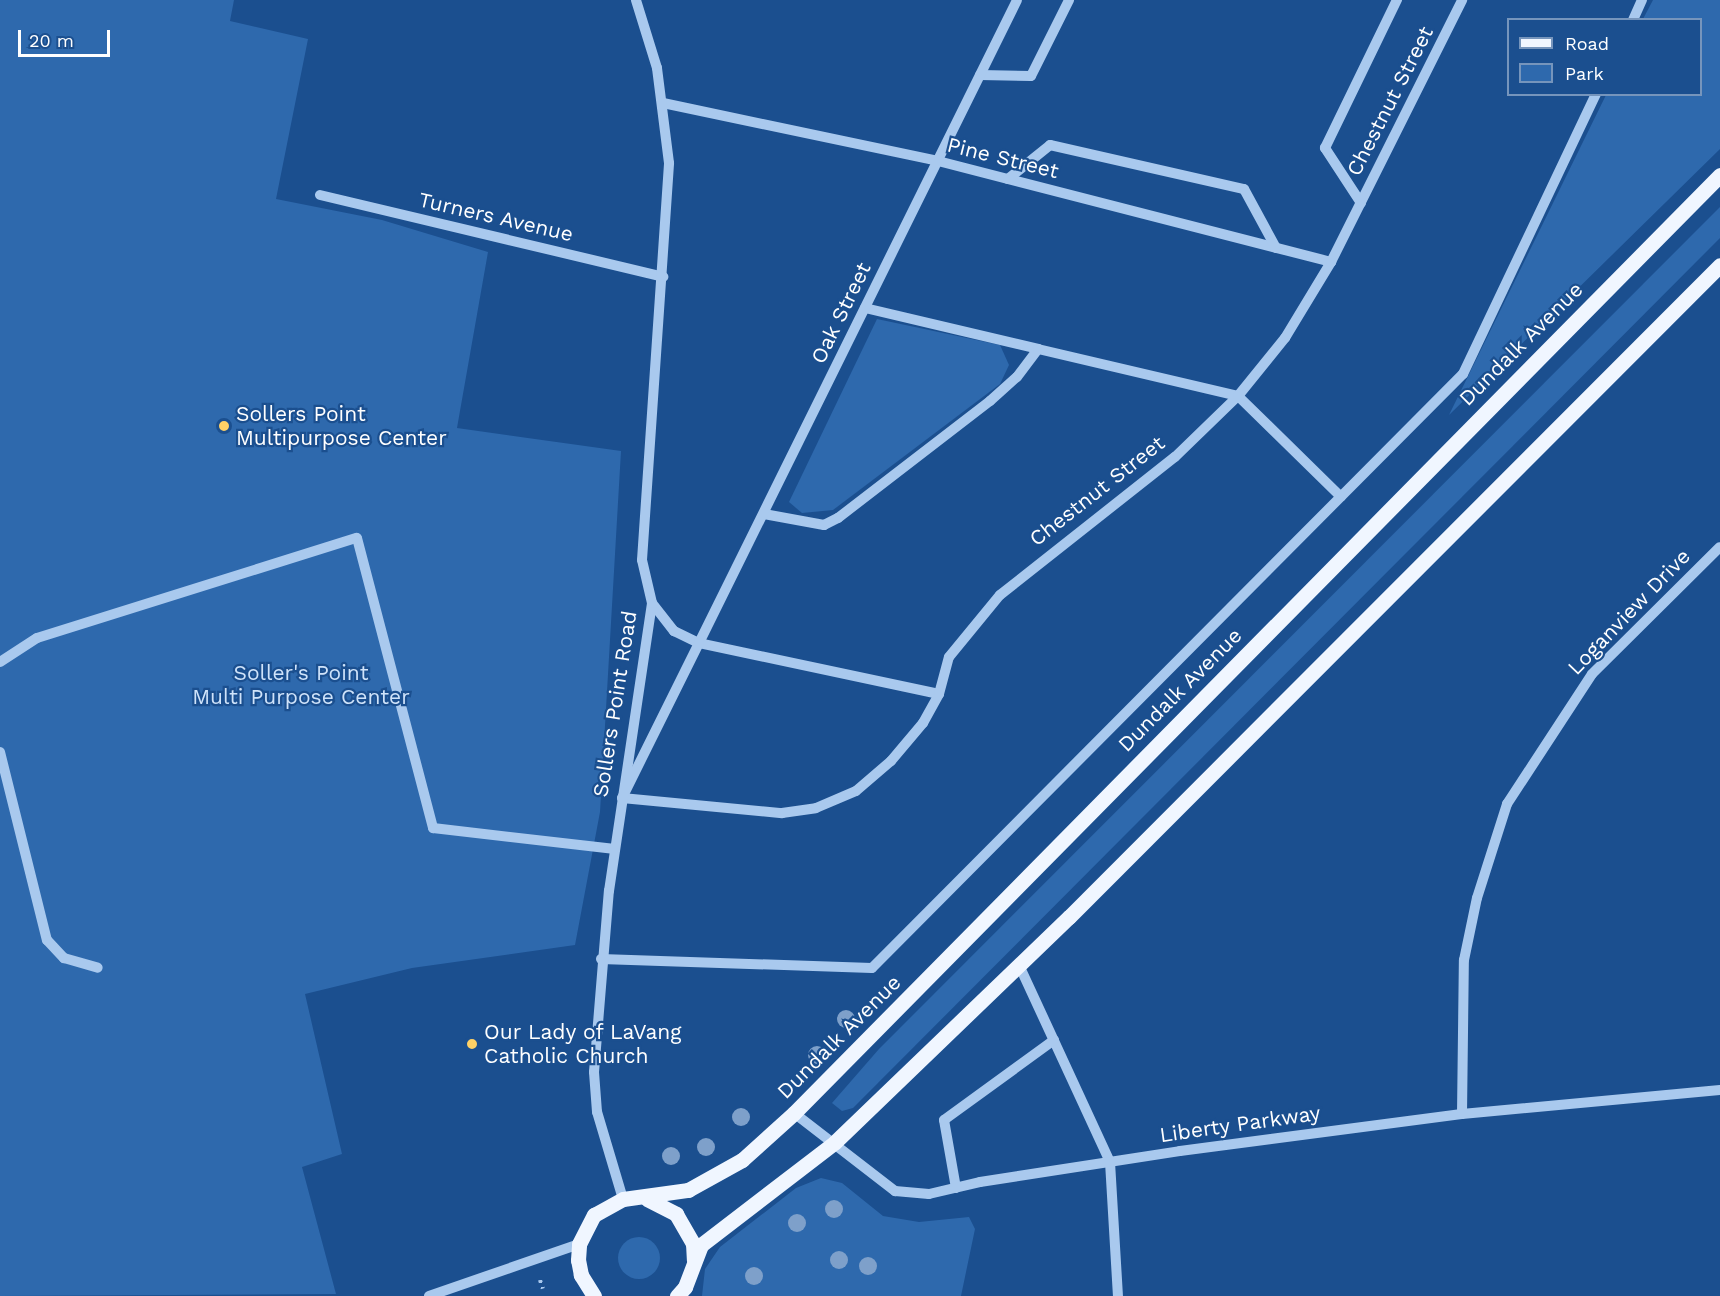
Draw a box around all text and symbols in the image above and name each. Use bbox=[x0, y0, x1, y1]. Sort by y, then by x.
scale bar bbox=[21, 18, 112, 56]
legend bbox=[1507, 18, 1702, 96]
street label: Chestnut Street bbox=[1341, 22, 1439, 180]
text: 20 m bbox=[29, 30, 74, 51]
text: Road bbox=[1565, 33, 1609, 54]
text: Park bbox=[1565, 63, 1604, 84]
street label: Pine Street bbox=[945, 132, 1061, 184]
street label: Turners Avenue bbox=[416, 187, 576, 247]
street label: Oak Street bbox=[806, 258, 876, 368]
street label: Dundalk Avenue bbox=[1453, 276, 1589, 412]
place label: Sollers Point Multipurpose Center bbox=[236, 401, 447, 451]
marker: Sollers Point Multipurpose Center bbox=[217, 419, 231, 433]
street label: Chestnut Street bbox=[1024, 430, 1170, 552]
street label: Loganview Drive bbox=[1562, 544, 1696, 680]
street label: Sollers Point Road bbox=[588, 609, 642, 799]
street label: Dundalk Avenue bbox=[1112, 622, 1248, 758]
park label: Soller's Point Multi Purpose Center bbox=[192, 660, 410, 710]
street label: Dundalk Avenue bbox=[771, 969, 907, 1105]
place label: Our Lady of LaVang Catholic Church bbox=[484, 1019, 683, 1069]
marker: Our Lady of LaVang Catholic Church bbox=[465, 1037, 479, 1051]
street label: Liberty Parkway bbox=[1158, 1100, 1322, 1148]

